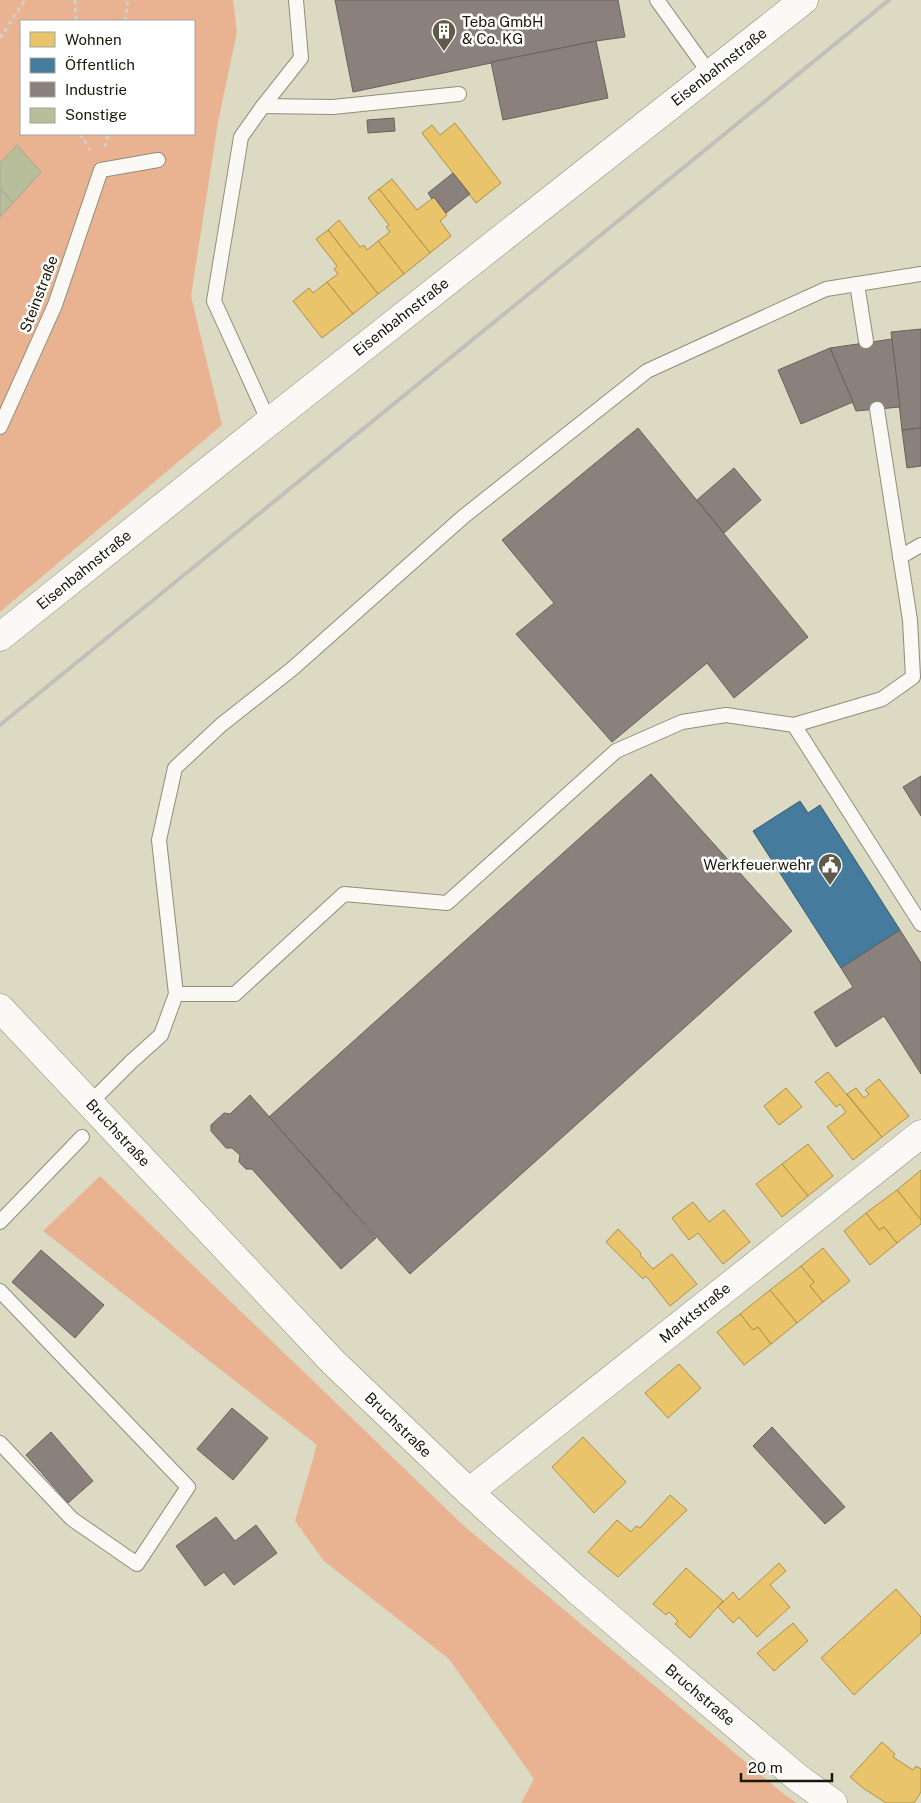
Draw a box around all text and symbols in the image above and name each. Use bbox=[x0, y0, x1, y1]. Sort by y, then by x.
place label: Teba GmbH & Co. KG bbox=[462, 13, 543, 47]
building icon: Teba GmbH & Co. KG bbox=[431, 18, 457, 52]
legend bbox=[20, 20, 195, 135]
street label: Eisenbahnstraße bbox=[668, 24, 770, 109]
text: Wohnen bbox=[65, 31, 122, 48]
text: Öffentlich bbox=[65, 55, 135, 73]
text: Industrie bbox=[65, 81, 127, 98]
text: Sonstige bbox=[65, 106, 127, 123]
street label: Steinstraße bbox=[16, 253, 61, 335]
street label: Eisenbahnstraße bbox=[350, 274, 452, 359]
street label: Eisenbahnstraße bbox=[33, 526, 134, 613]
public building icon: Werkfeuerwehr bbox=[817, 852, 843, 886]
place label: Werkfeuerwehr bbox=[703, 856, 812, 873]
street label: Bruchstraße bbox=[83, 1096, 154, 1170]
street label: Marktstraße bbox=[656, 1279, 733, 1346]
street label: Bruchstraße bbox=[362, 1389, 435, 1461]
street label: Bruchstraße bbox=[662, 1661, 739, 1729]
scale bar bbox=[741, 1750, 832, 1782]
text: 20 m bbox=[748, 1759, 783, 1776]

